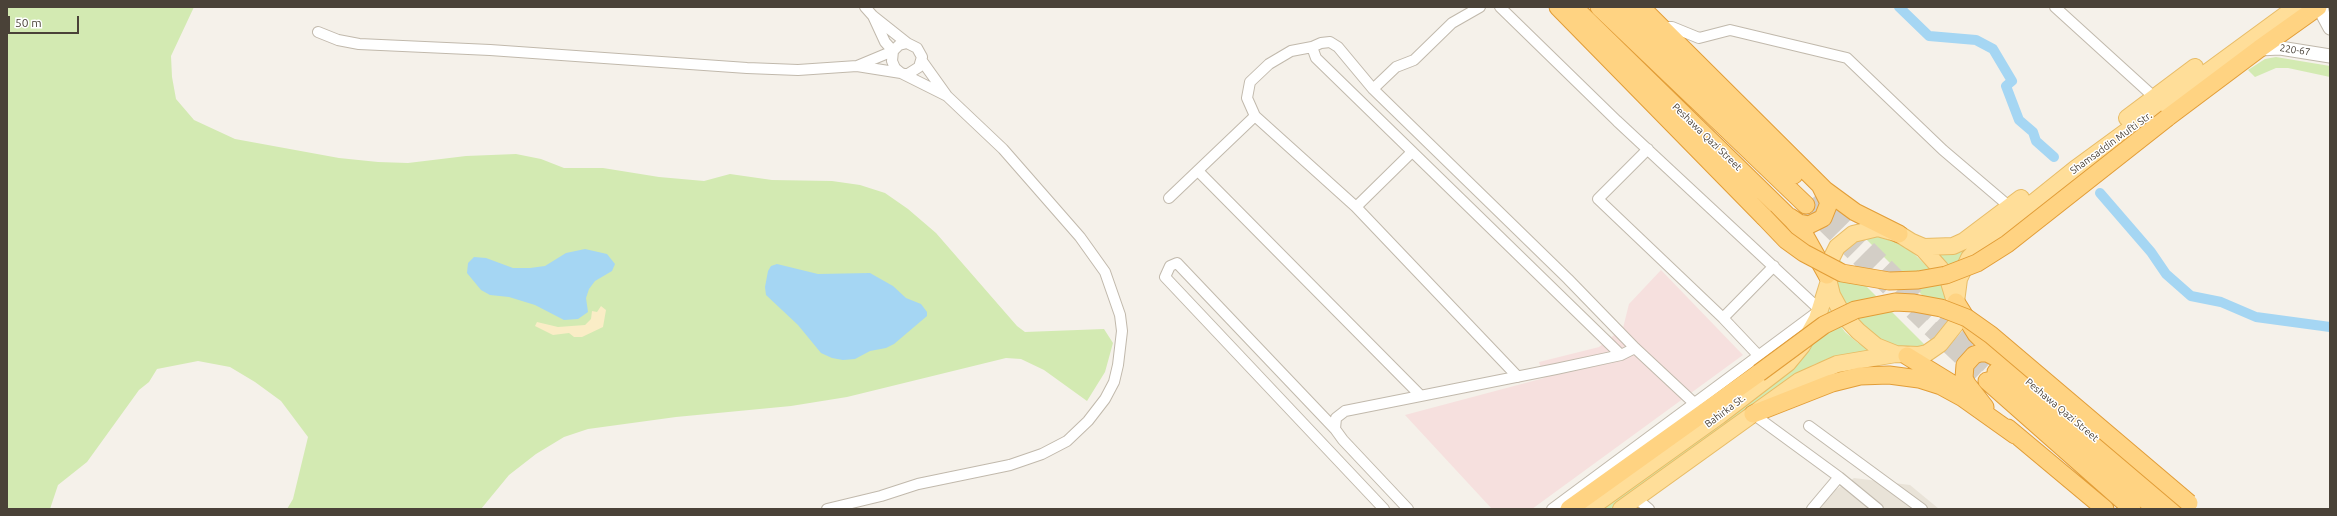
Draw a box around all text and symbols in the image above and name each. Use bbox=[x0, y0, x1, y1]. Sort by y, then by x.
scale bar bbox=[10, 8, 81, 34]
text: 50 m bbox=[15, 16, 42, 29]
street label: 220-67 bbox=[2279, 42, 2311, 58]
street label: Peshawa Qazi Street bbox=[1670, 101, 1744, 173]
street label: Shamsaddin Mufti Str. bbox=[2068, 109, 2154, 177]
street label: Peshawa Qazi Street bbox=[2023, 376, 2101, 444]
street label: Bahirka St. bbox=[1702, 392, 1748, 430]

